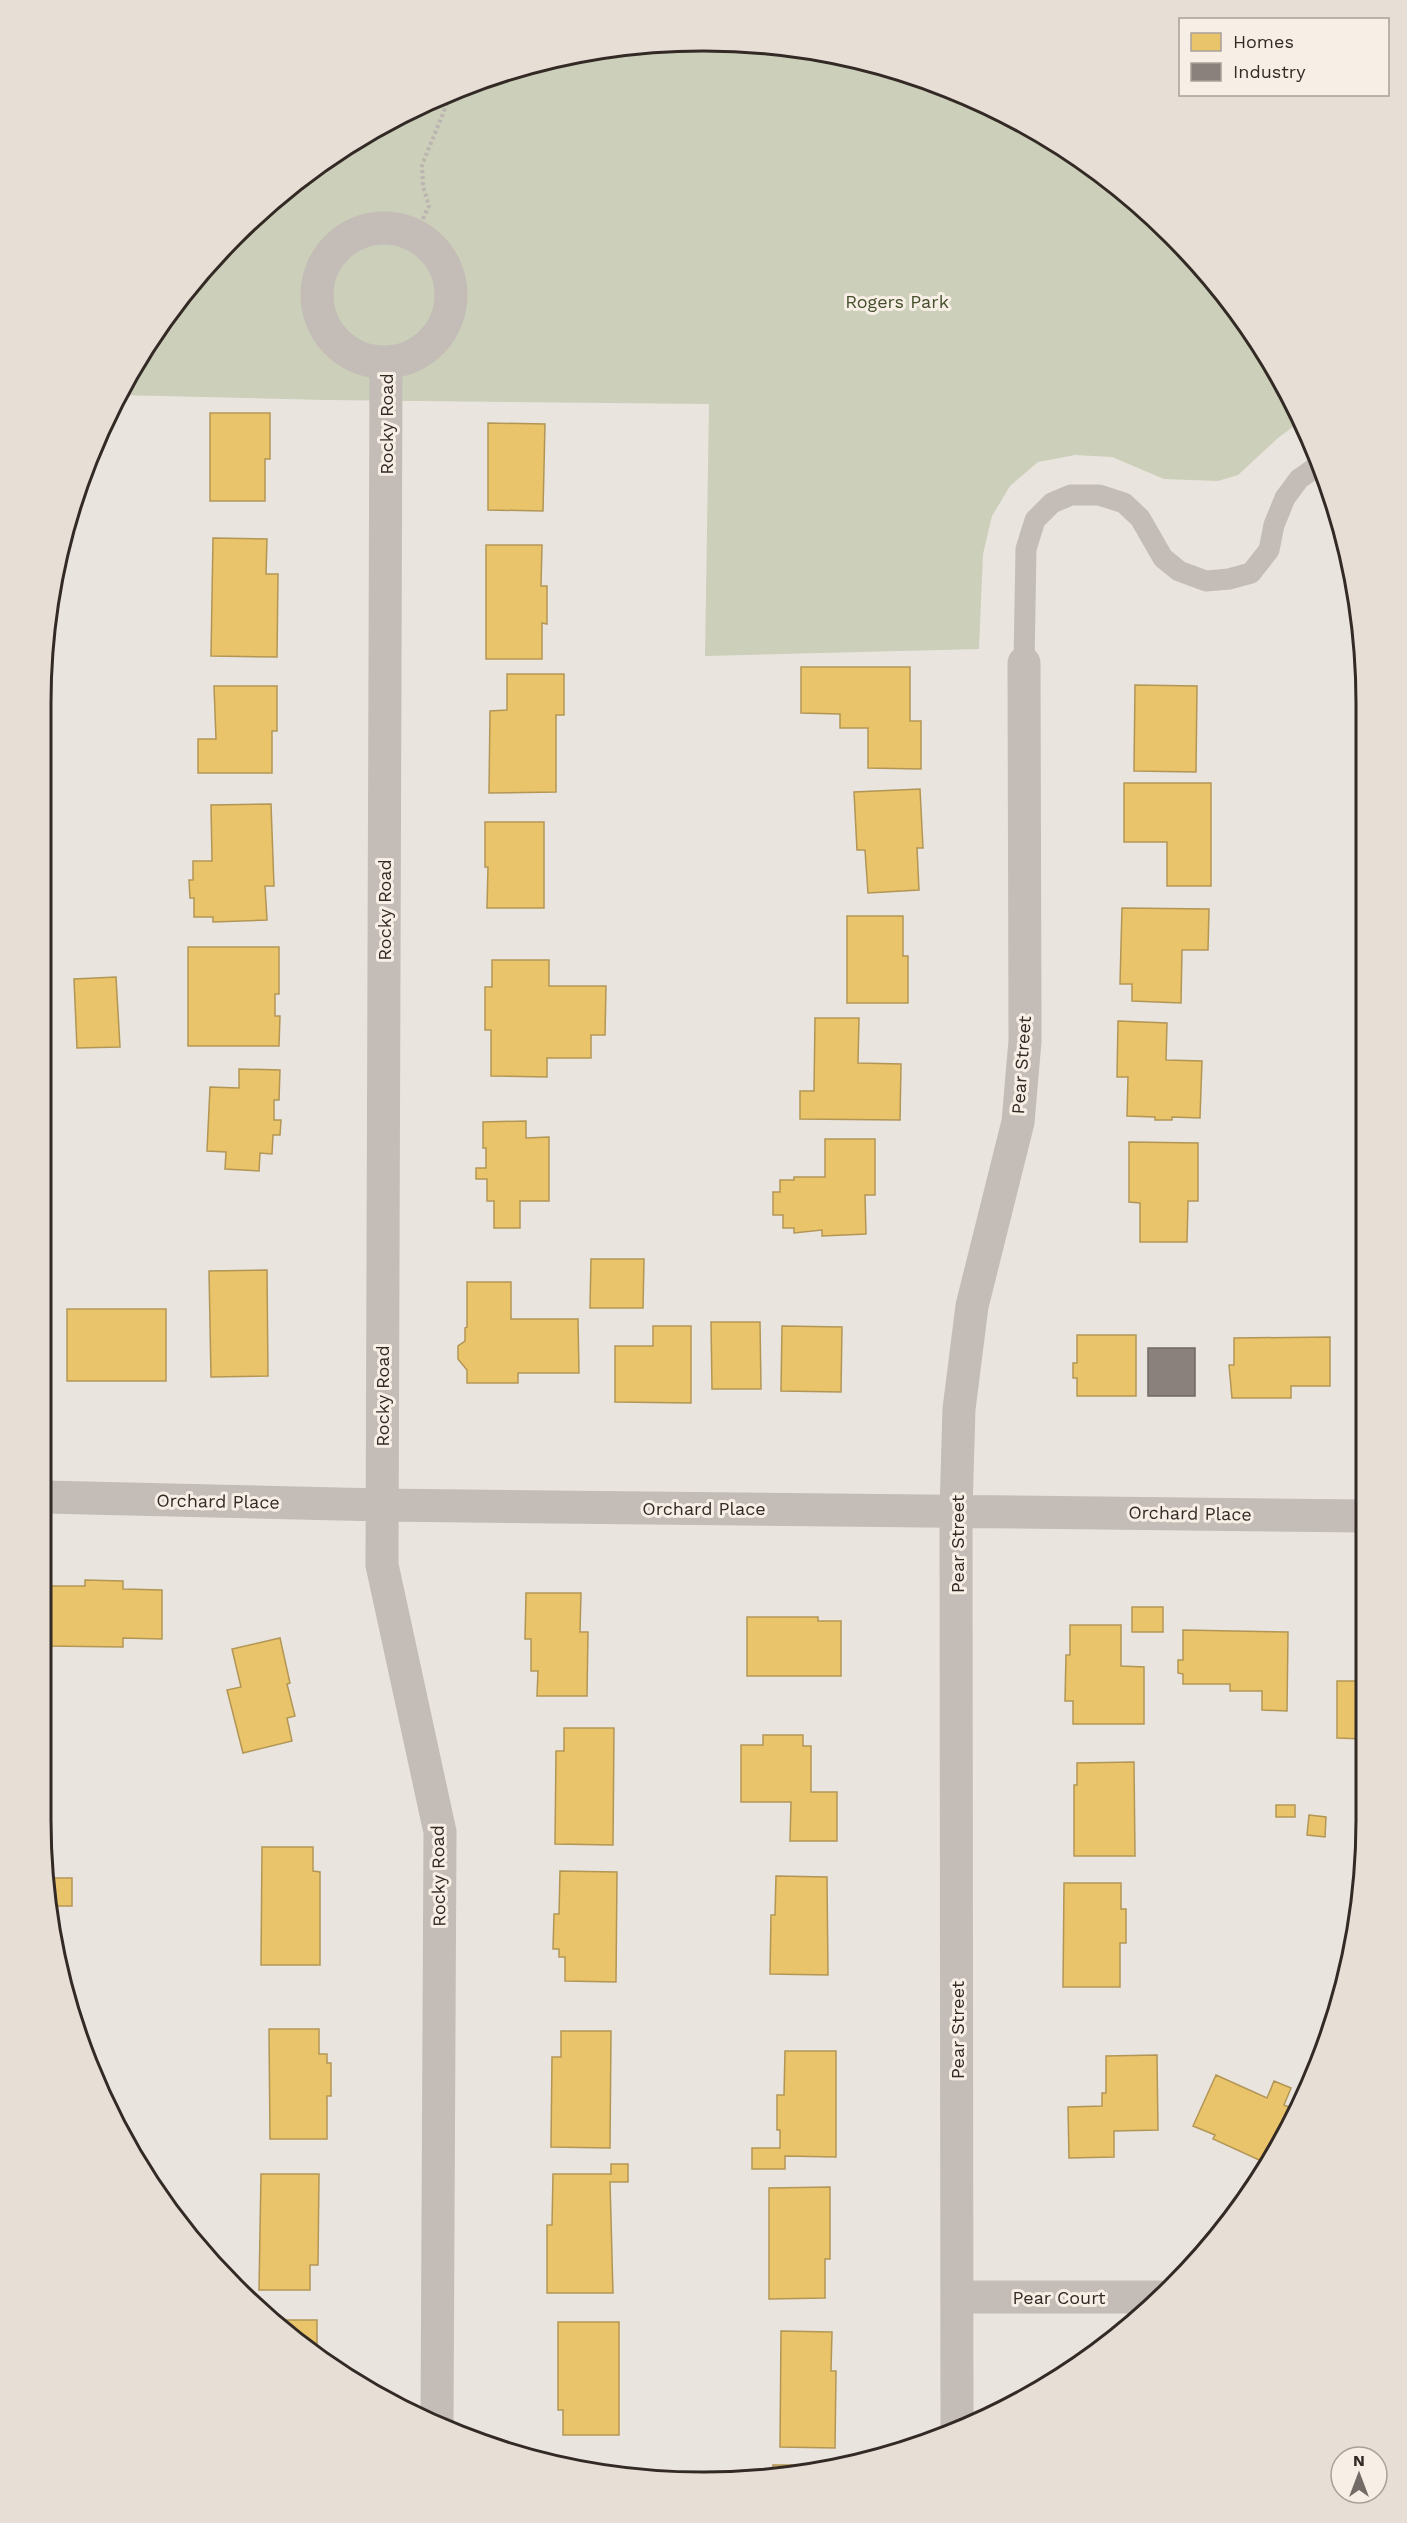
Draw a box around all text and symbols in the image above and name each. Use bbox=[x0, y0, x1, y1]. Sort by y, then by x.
legend bbox=[1179, 18, 1389, 96]
text: Homes bbox=[1233, 31, 1294, 52]
text: Industry bbox=[1233, 61, 1306, 82]
park label: Rogers Park bbox=[845, 291, 949, 312]
street label: Rocky Road bbox=[376, 373, 397, 475]
street label: Rocky Road bbox=[374, 859, 395, 961]
street label: Pear Street bbox=[1007, 1015, 1035, 1115]
street label: Rocky Road bbox=[372, 1345, 393, 1447]
street label: Orchard Place bbox=[156, 1489, 280, 1513]
street label: Pear Street bbox=[947, 1494, 968, 1593]
street label: Orchard Place bbox=[642, 1498, 766, 1519]
street label: Orchard Place bbox=[1128, 1501, 1252, 1525]
street label: Rocky Road bbox=[427, 1825, 449, 1927]
street label: Pear Street bbox=[947, 1980, 968, 2079]
street label: Pear Court bbox=[1012, 2287, 1106, 2308]
north arrow bbox=[1329, 2445, 1389, 2505]
text: N bbox=[1353, 2451, 1365, 2470]

